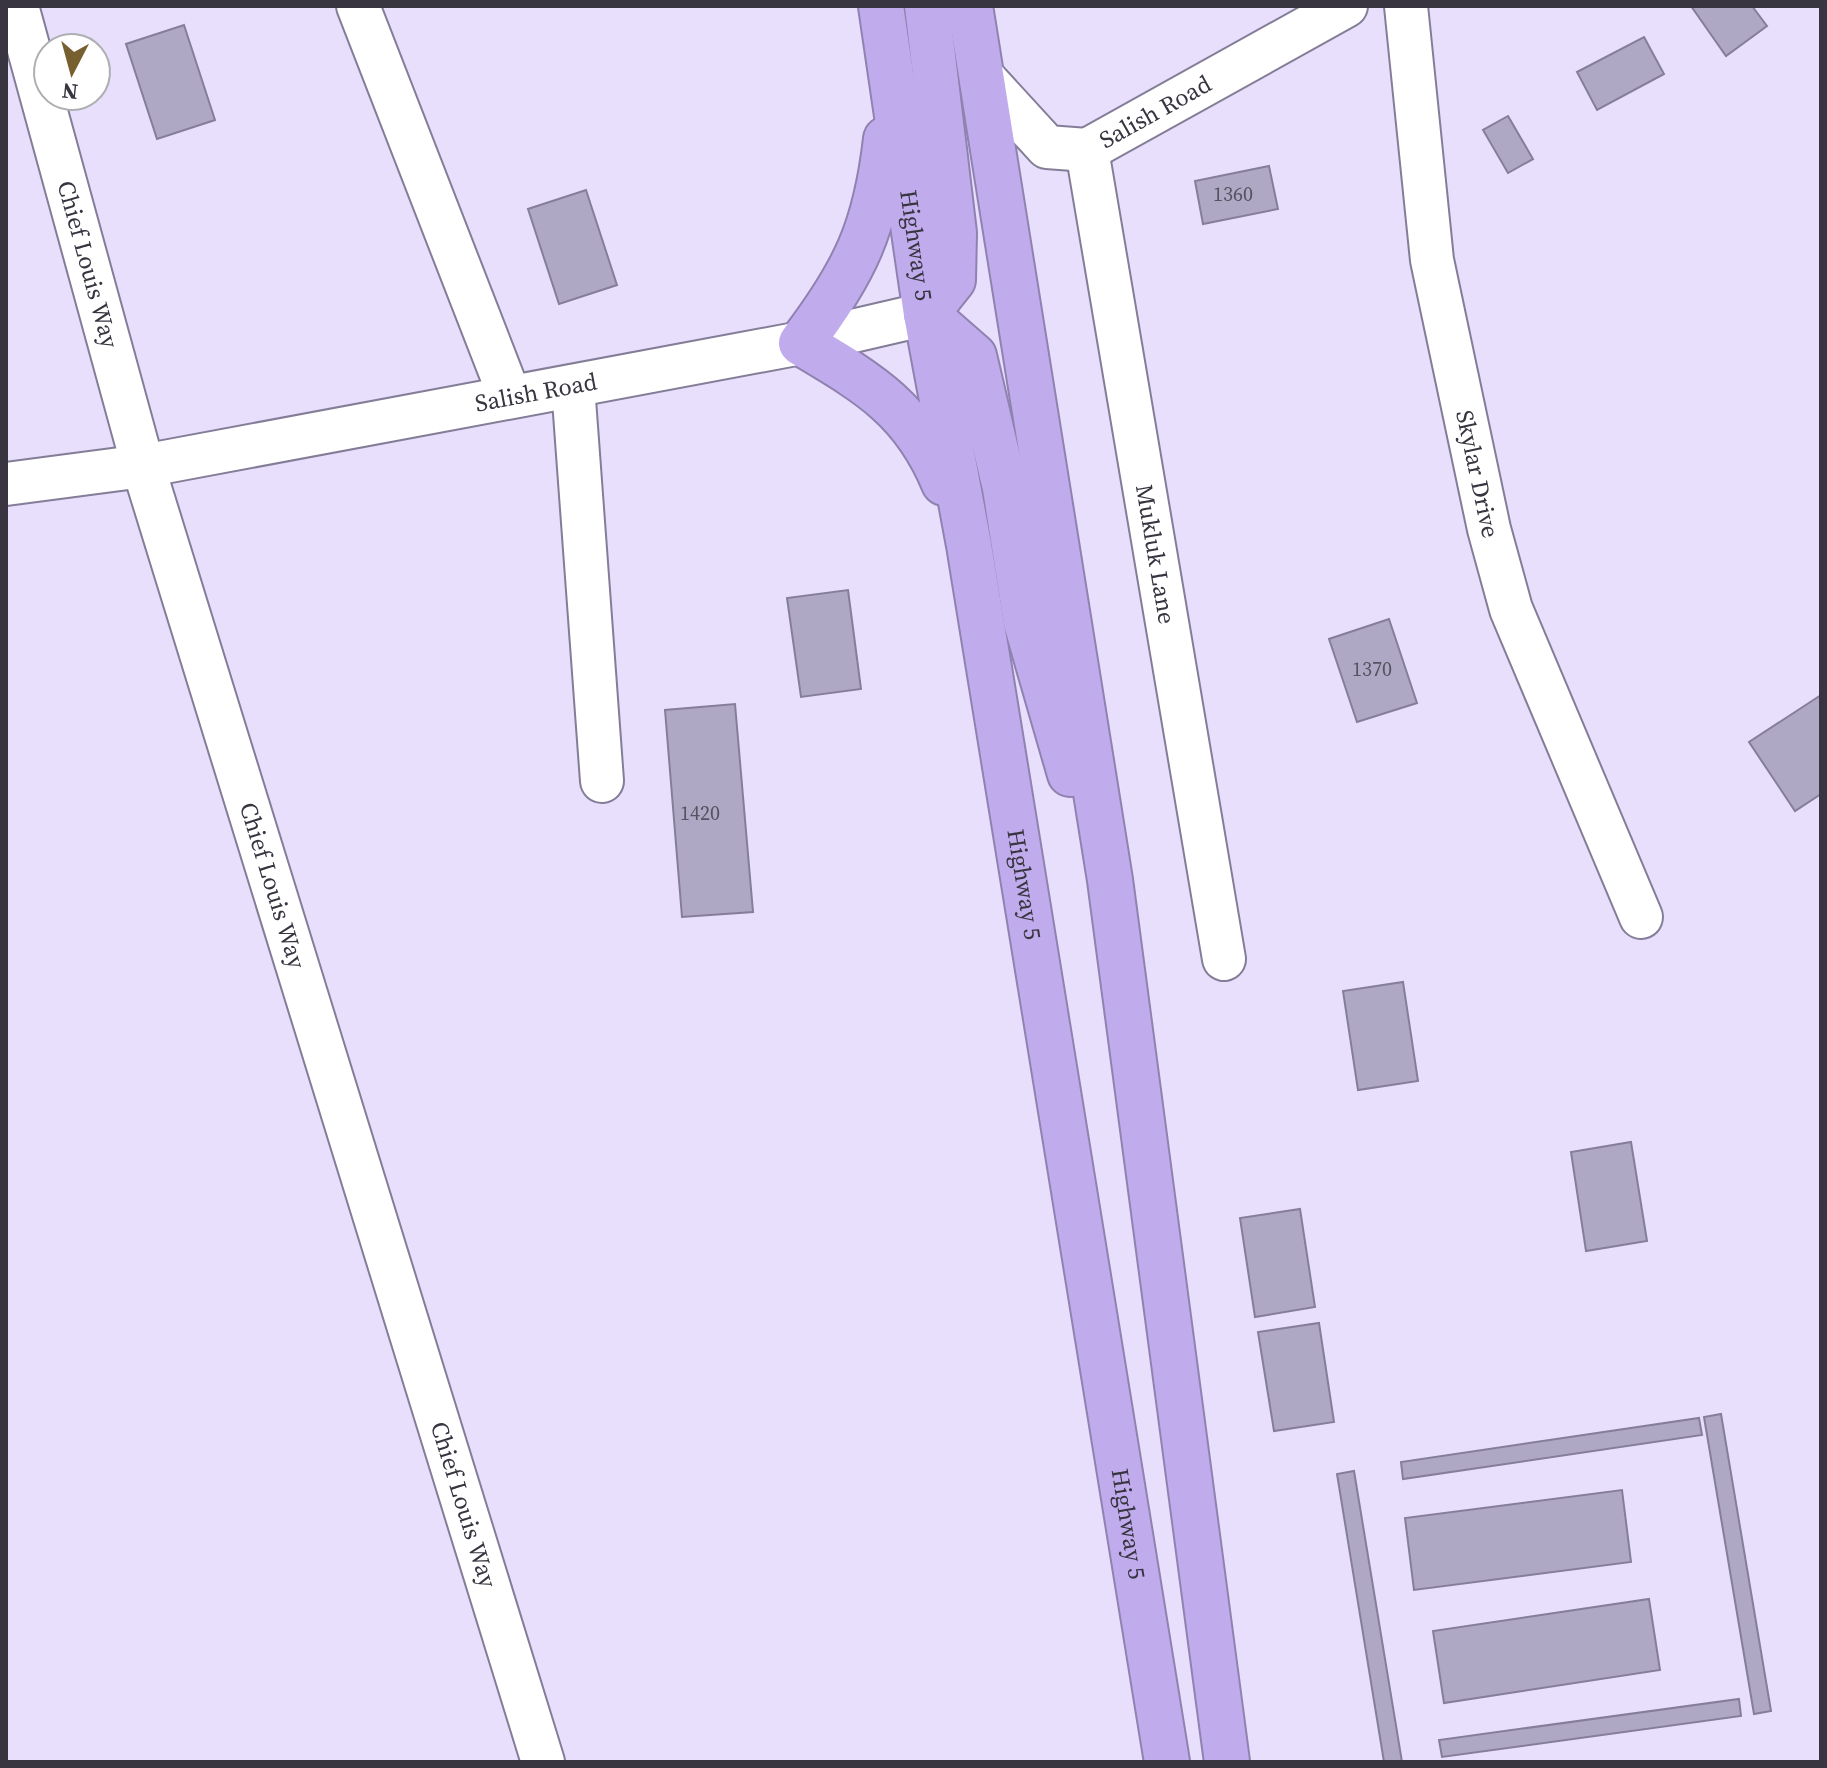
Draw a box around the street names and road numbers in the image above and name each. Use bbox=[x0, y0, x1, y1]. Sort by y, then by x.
street label: Salish Road bbox=[1093, 67, 1217, 156]
street label: Chief Louis Way bbox=[50, 177, 127, 352]
street label: Highway 5 bbox=[892, 188, 941, 303]
street label: Salish Road bbox=[472, 364, 600, 420]
street label: Skylar Drive bbox=[1448, 407, 1508, 541]
street label: Mukluk Lane bbox=[1128, 482, 1184, 627]
street label: Chief Louis Way bbox=[232, 798, 314, 973]
street label: Highway 5 bbox=[999, 826, 1050, 942]
street label: Chief Louis Way bbox=[423, 1417, 505, 1592]
street label: Highway 5 bbox=[1103, 1466, 1154, 1582]

